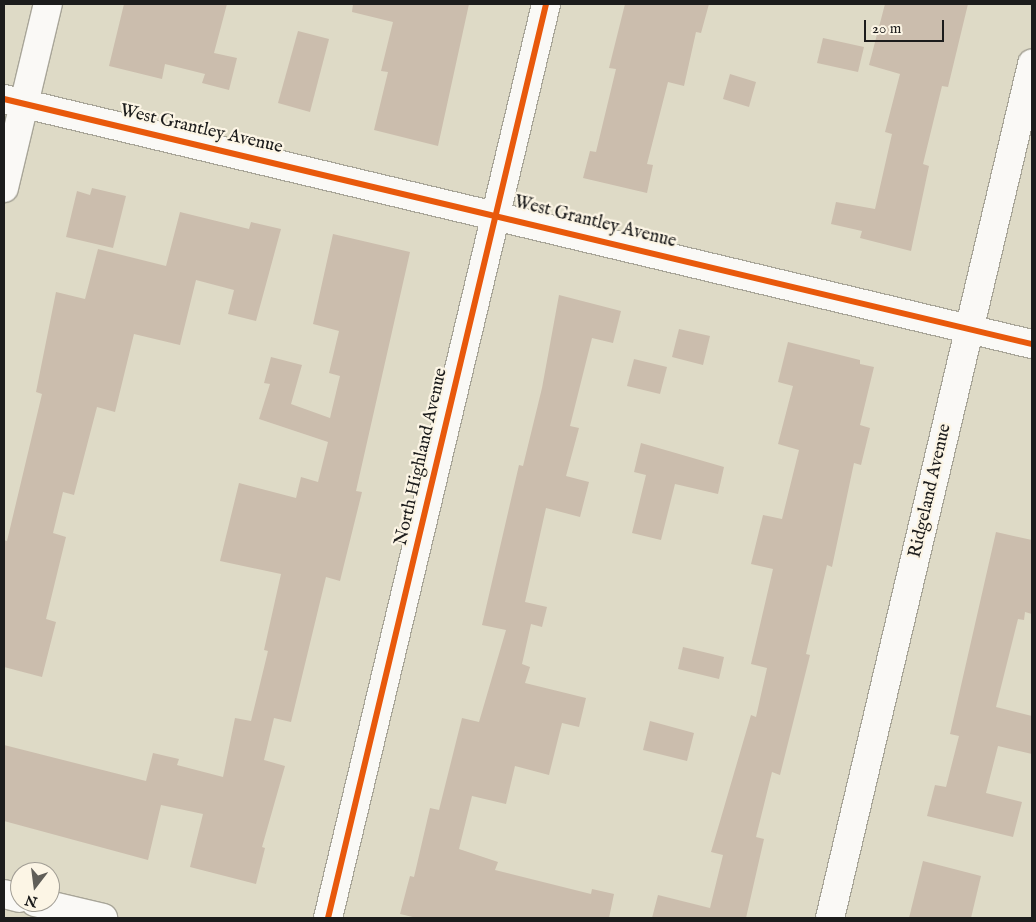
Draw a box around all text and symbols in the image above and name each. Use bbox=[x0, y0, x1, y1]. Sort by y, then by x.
scale bar bbox=[866, 10, 946, 42]
text: 20 m bbox=[872, 19, 901, 38]
street label: West Grantley Avenue bbox=[118, 101, 284, 159]
street label: West Grantley Avenue bbox=[512, 192, 678, 254]
street label: North Highland Avenue bbox=[391, 366, 453, 548]
street label: Ridgeland Avenue bbox=[905, 422, 957, 560]
north arrow bbox=[10, 862, 60, 912]
text: N bbox=[23, 890, 40, 911]

